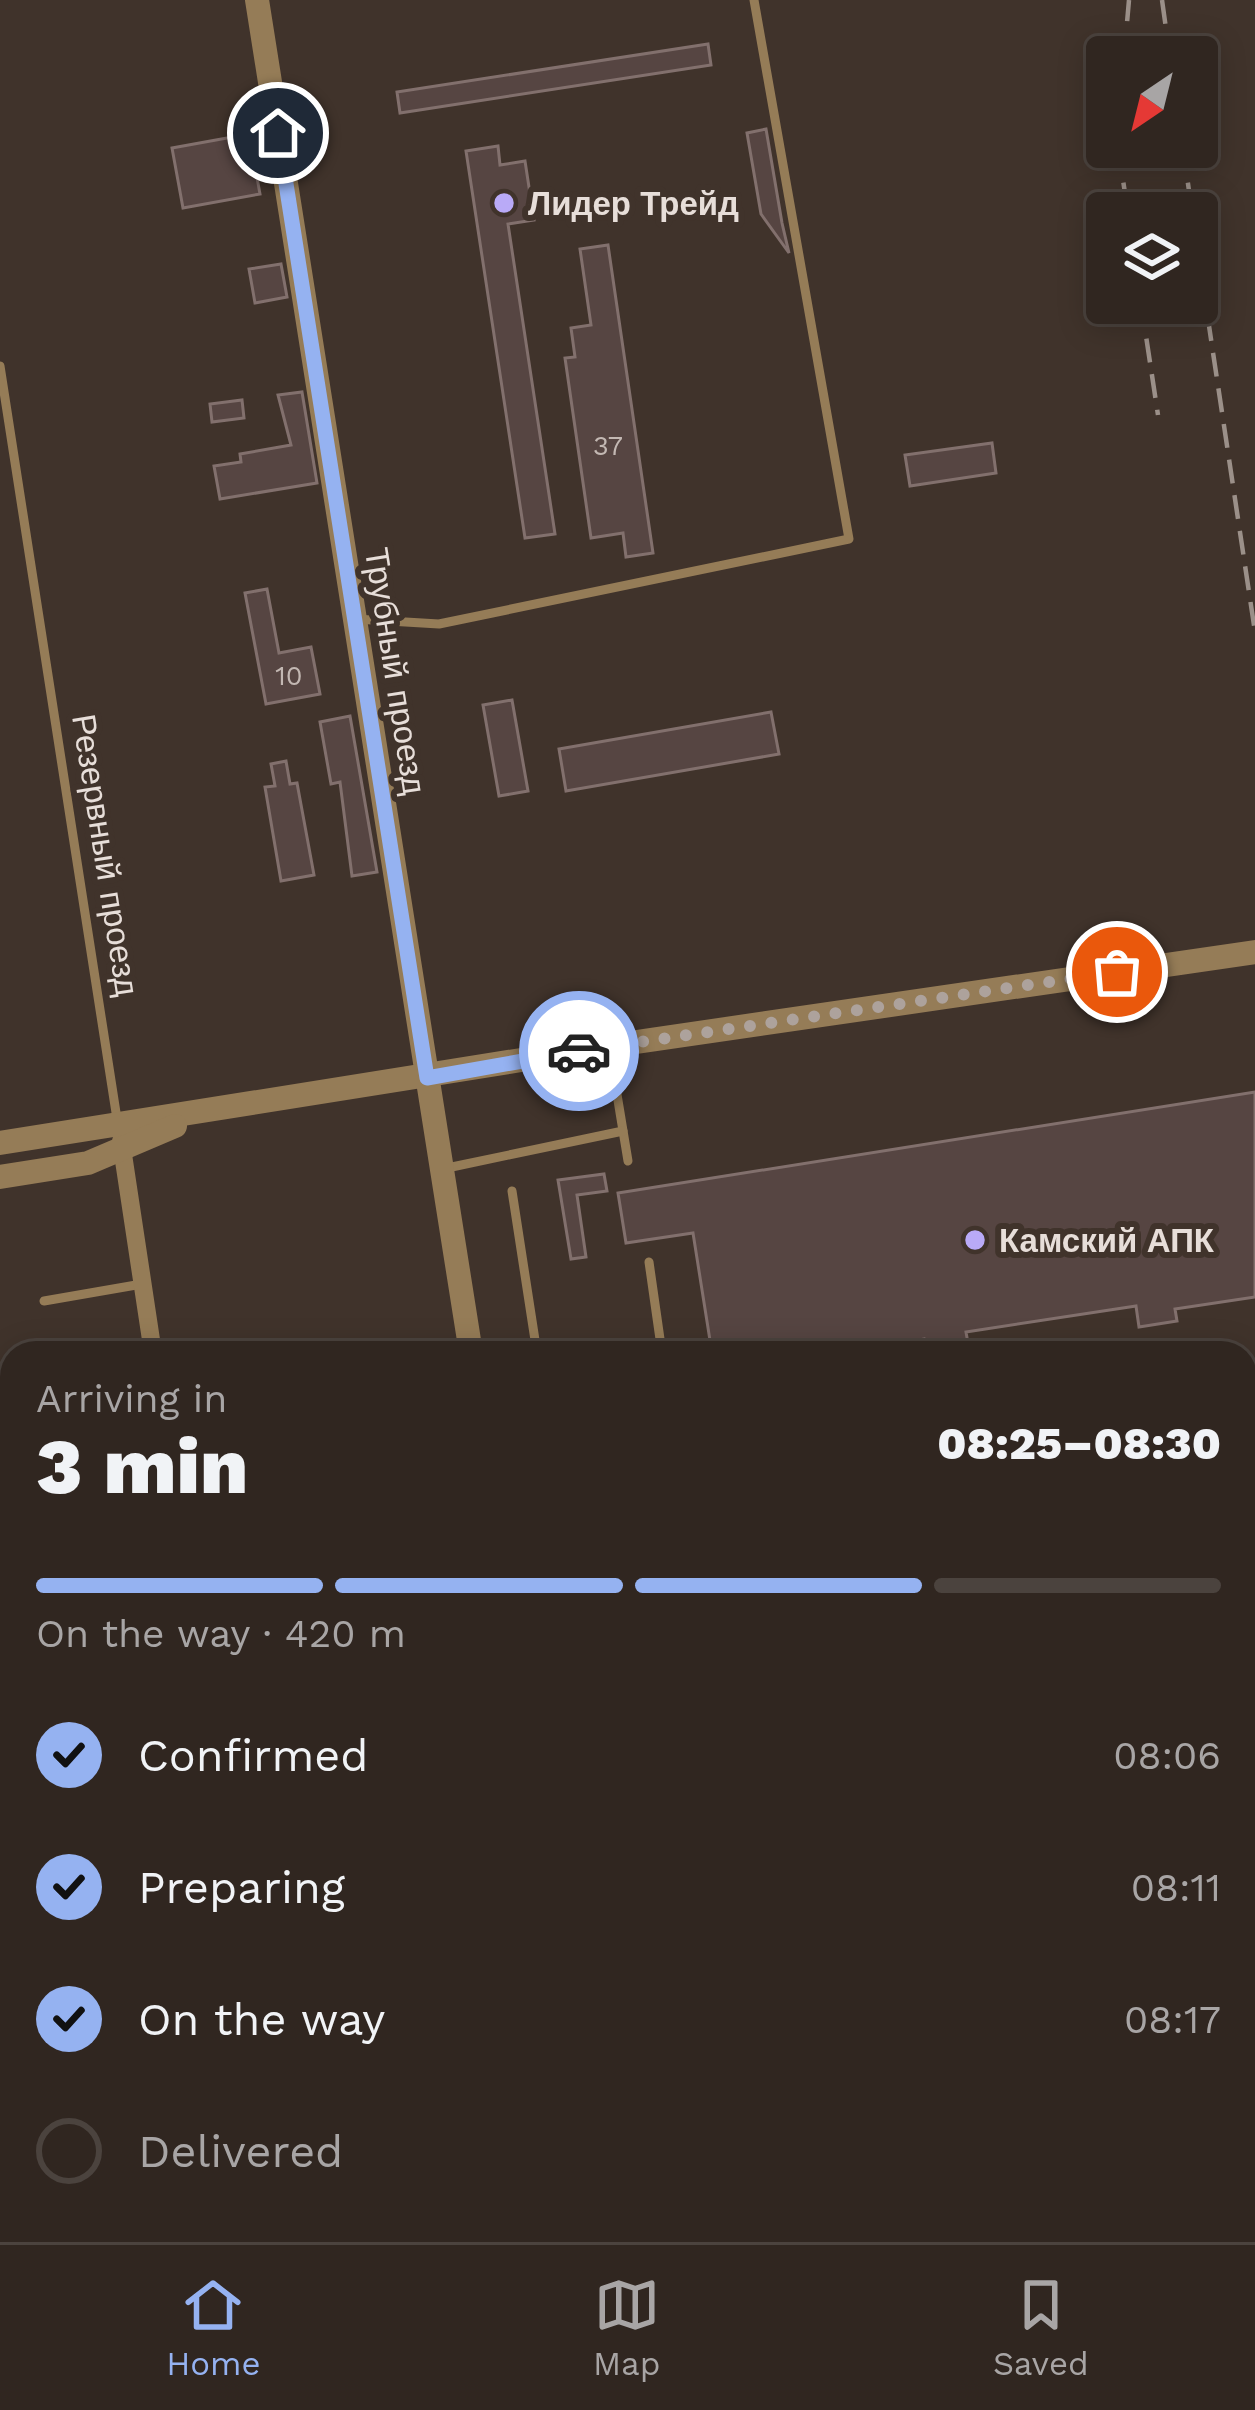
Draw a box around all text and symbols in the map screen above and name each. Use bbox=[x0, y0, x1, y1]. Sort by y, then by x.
north arrow bbox=[1086, 36, 1218, 168]
map controls bbox=[1086, 36, 1218, 324]
pin bbox=[227, 82, 329, 184]
icon: home bbox=[245, 100, 311, 166]
place label: Лидер Трейд bbox=[528, 184, 739, 223]
marker: Лидер Трейд bbox=[491, 190, 517, 216]
button: layers bbox=[1086, 192, 1218, 324]
house number: 37 bbox=[593, 430, 623, 462]
street label: Трубный проезд bbox=[357, 545, 434, 797]
house number: 10 bbox=[275, 660, 303, 692]
street label: Резервный проезд bbox=[64, 711, 147, 999]
pin bbox=[1066, 921, 1168, 1023]
icon: bag bbox=[1084, 939, 1150, 1005]
courier bbox=[519, 991, 639, 1111]
icon: car bbox=[546, 1018, 612, 1084]
place label: Камский АПК bbox=[999, 1221, 1215, 1260]
marker: Камский АПК bbox=[962, 1227, 988, 1253]
text: Arriving in bbox=[36, 1376, 227, 1421]
text: 08:25–08:30 bbox=[937, 1417, 1221, 1470]
text: 3 min bbox=[36, 1420, 248, 1512]
text: On the way · 420 m bbox=[36, 1611, 406, 1656]
icon: check bbox=[36, 1722, 102, 1788]
text: Confirmed bbox=[138, 1729, 369, 1782]
text: 08:06 bbox=[1113, 1733, 1221, 1778]
icon: check bbox=[36, 1854, 102, 1920]
text: Preparing bbox=[138, 1861, 345, 1914]
text: 08:11 bbox=[1131, 1865, 1221, 1910]
icon: check bbox=[36, 1986, 102, 2052]
text: On the way bbox=[138, 1993, 385, 2046]
text: 08:17 bbox=[1124, 1997, 1221, 2042]
text: Delivered bbox=[138, 2125, 343, 2178]
tab: Home bbox=[166, 2272, 261, 2383]
tab: Map bbox=[593, 2272, 660, 2383]
tab: Saved bbox=[993, 2272, 1089, 2383]

